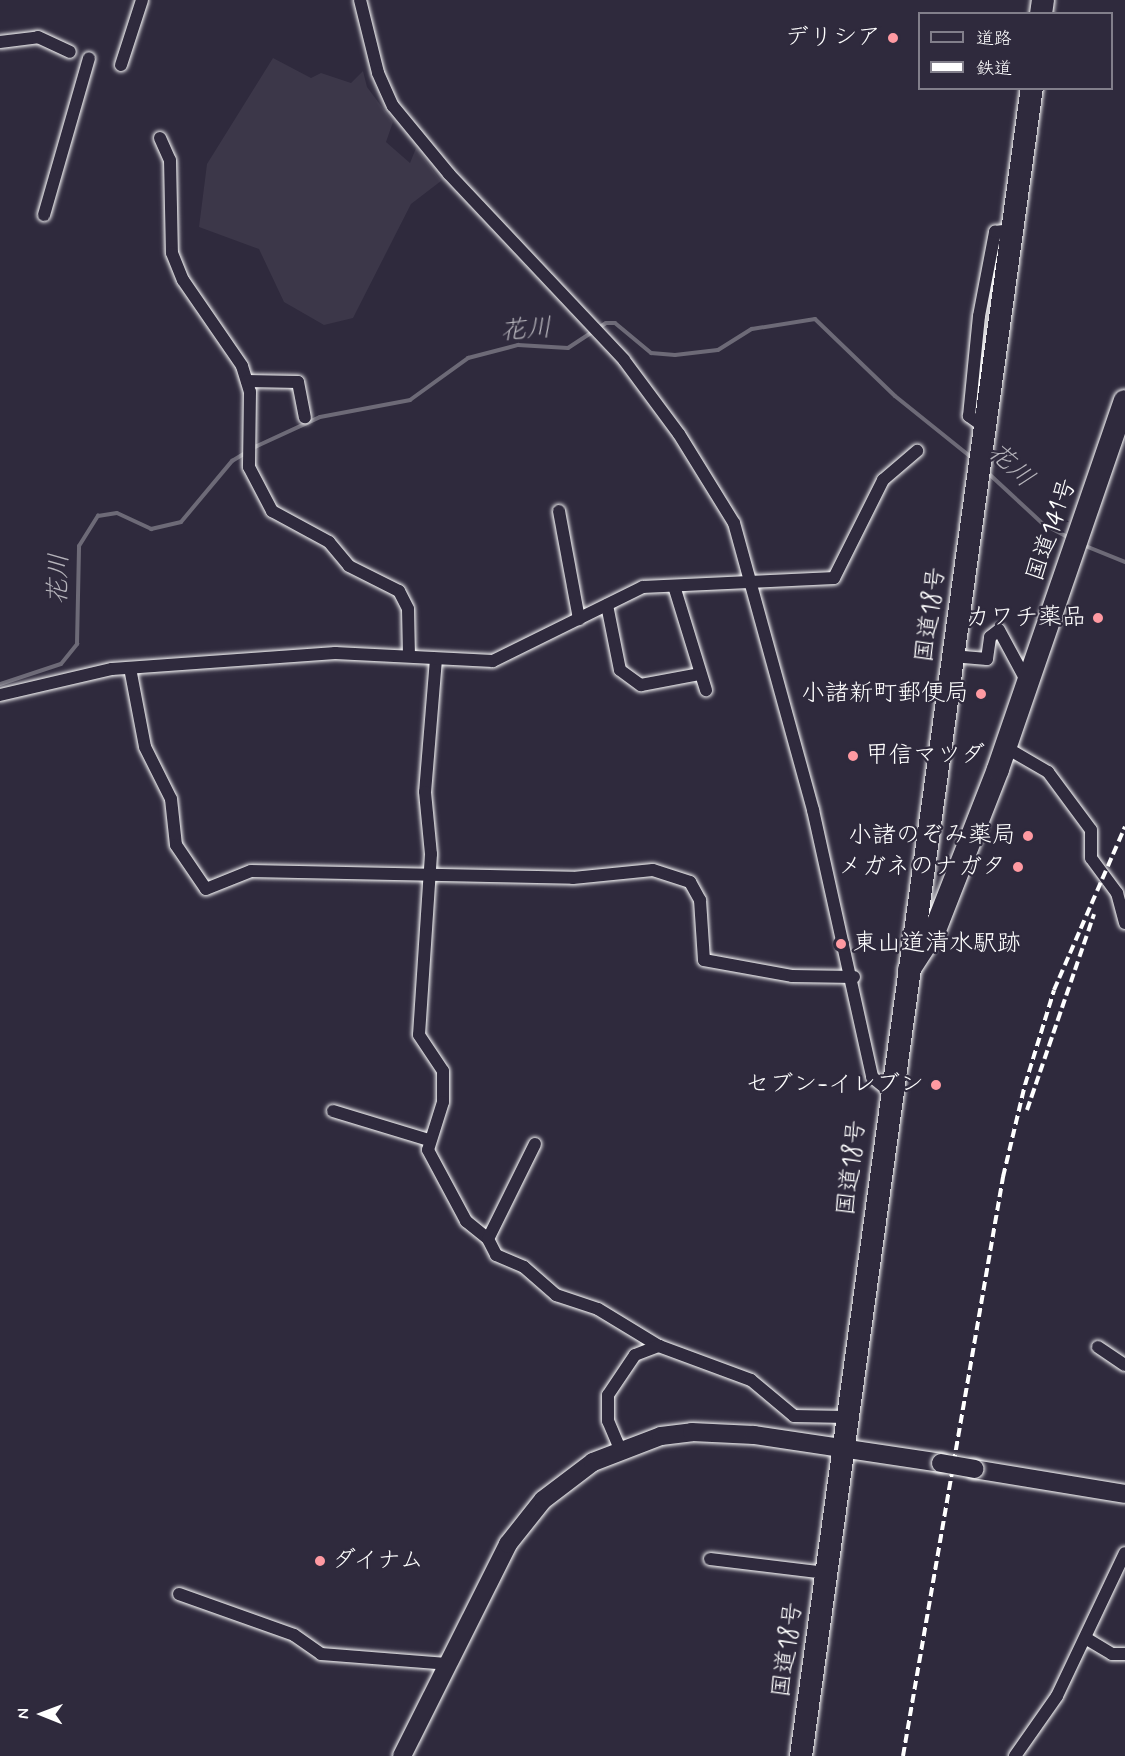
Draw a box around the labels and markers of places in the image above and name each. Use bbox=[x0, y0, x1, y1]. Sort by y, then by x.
place label: デリシア bbox=[785, 24, 881, 52]
marker: デリシア bbox=[886, 31, 900, 45]
place label: カワチ薬品 bbox=[966, 604, 1086, 632]
marker: カワチ薬品 bbox=[1091, 611, 1105, 625]
place label: 小諸新町郵便局 bbox=[801, 680, 969, 708]
marker: 小諸新町郵便局 bbox=[974, 687, 988, 701]
place label: 甲信マツダ bbox=[865, 742, 985, 770]
marker: 甲信マツダ bbox=[846, 749, 860, 763]
place label: 小諸のぞみ薬局 bbox=[848, 822, 1016, 850]
marker: 小諸のぞみ薬局 bbox=[1021, 829, 1035, 843]
place label: メガネのナガタ bbox=[838, 853, 1006, 881]
marker: メガネのナガタ bbox=[1011, 860, 1025, 874]
place label: 東山道清水駅跡 bbox=[853, 930, 1021, 958]
marker: 東山道清水駅跡 bbox=[834, 937, 848, 951]
place label: セブン-イレブン bbox=[745, 1071, 924, 1099]
marker: セブン-イレブン bbox=[929, 1078, 943, 1092]
place label: ダイナム bbox=[332, 1547, 428, 1575]
marker: ダイナム bbox=[313, 1554, 327, 1568]

